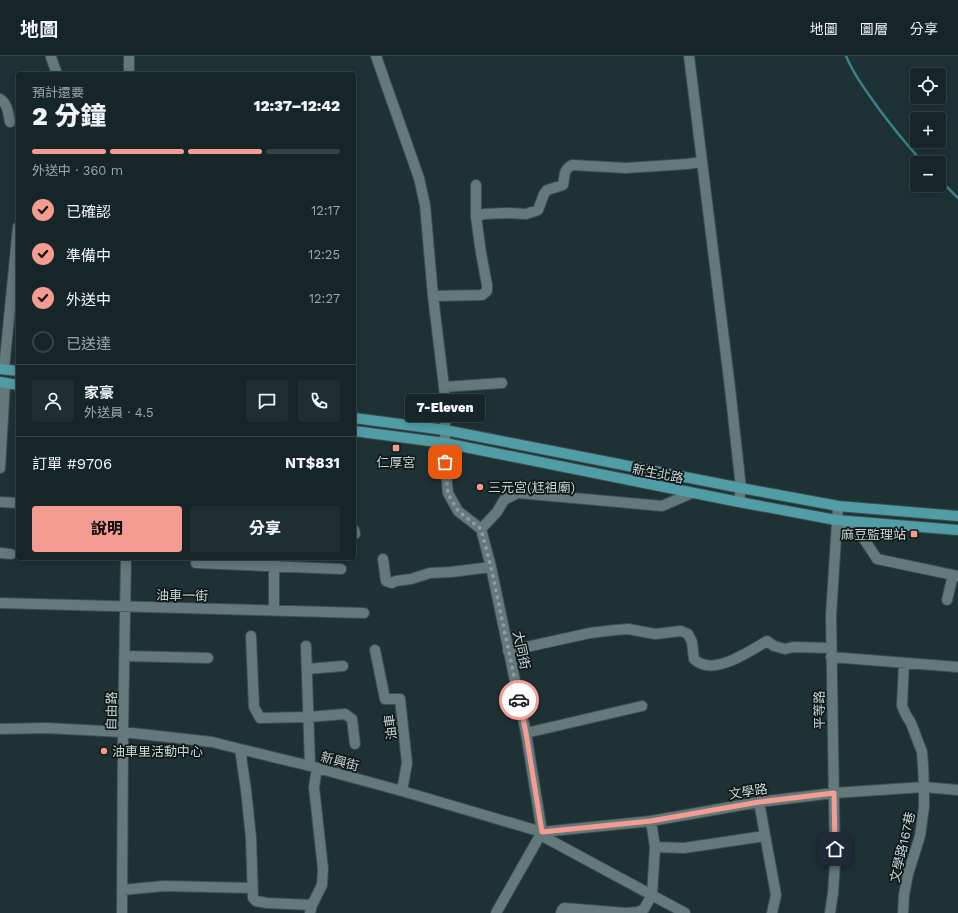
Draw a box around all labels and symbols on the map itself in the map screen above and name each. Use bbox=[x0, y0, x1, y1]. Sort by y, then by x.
callout: 7-Eleven bbox=[405, 394, 485, 422]
marker: 仁厚宮 bbox=[391, 443, 401, 453]
pin bbox=[428, 445, 462, 479]
place label: 仁厚宮 bbox=[376, 455, 416, 470]
street label: 新生北路 bbox=[631, 461, 685, 486]
place label: 三元宮(尪祖廟) bbox=[488, 480, 575, 495]
marker: 三元宮(尪祖廟) bbox=[475, 482, 485, 492]
place label: 麻豆監理站 bbox=[841, 527, 906, 542]
marker: 麻豆監理站 bbox=[909, 529, 919, 539]
street label: 油車一街 bbox=[156, 588, 208, 603]
street label: 大同街 bbox=[510, 629, 533, 671]
courier bbox=[499, 680, 539, 720]
street label: 平等路 bbox=[812, 690, 827, 730]
street label: 自由路 bbox=[104, 691, 119, 731]
street label: 油車 bbox=[381, 713, 400, 741]
place label: 油車里活動中心 bbox=[112, 744, 203, 759]
marker: 油車里活動中心 bbox=[99, 746, 109, 756]
street label: 新興街 bbox=[319, 749, 361, 774]
street label: 文學路 bbox=[728, 781, 769, 802]
street label: 文學路167巷 bbox=[887, 810, 918, 884]
pin bbox=[818, 832, 852, 866]

